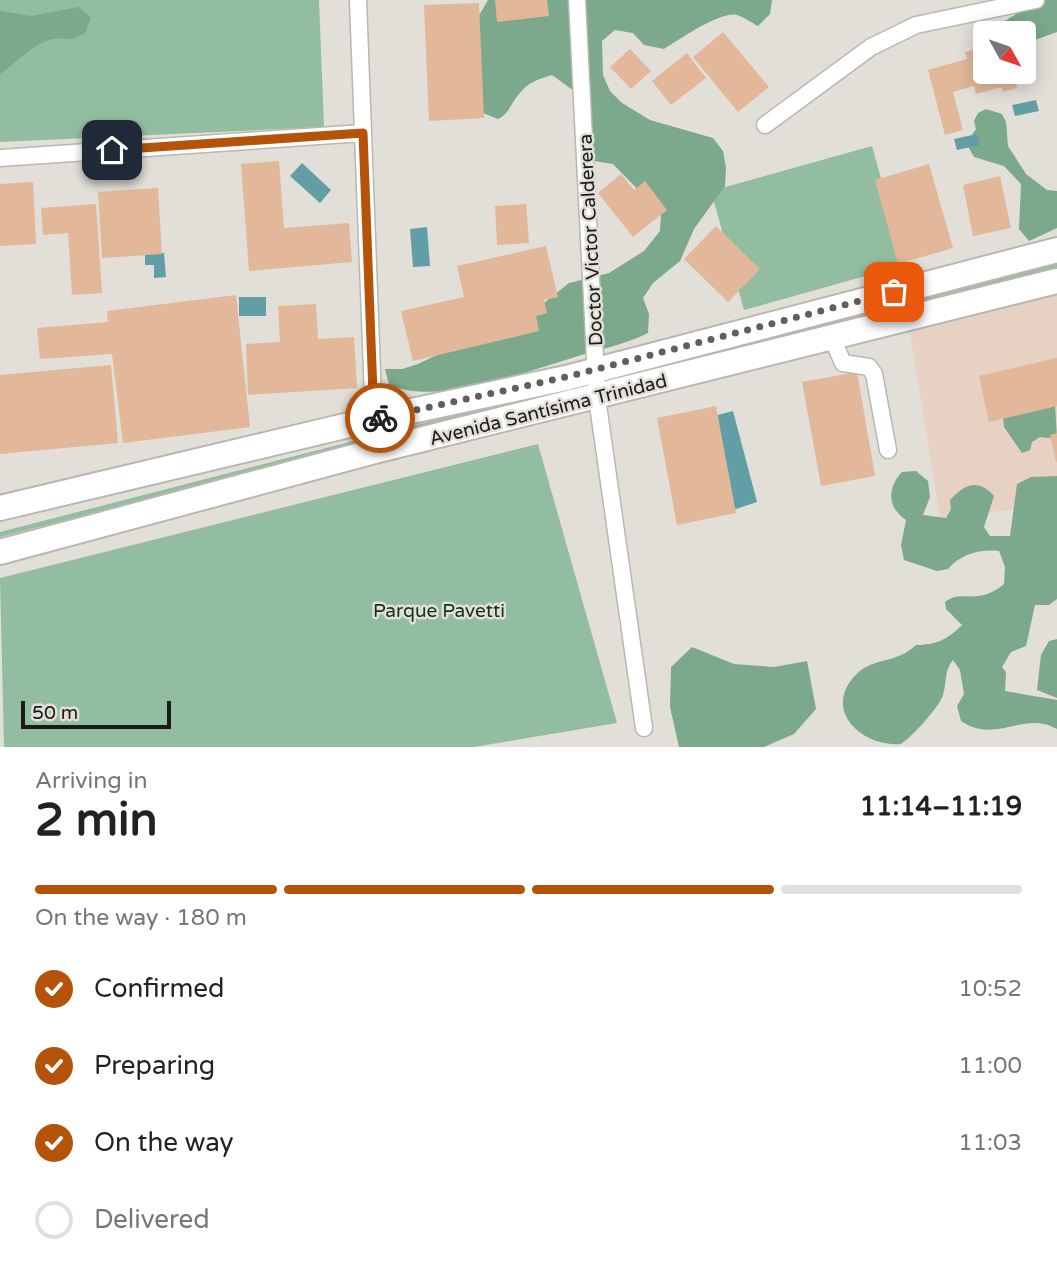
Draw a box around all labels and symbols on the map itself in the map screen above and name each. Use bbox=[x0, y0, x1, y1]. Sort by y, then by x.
north arrow bbox=[973, 21, 1036, 84]
pin bbox=[82, 120, 142, 180]
street label: Doctor Victor Calderera bbox=[574, 133, 608, 347]
pin bbox=[864, 262, 924, 322]
street label: Avenida Santísima Trinidad bbox=[427, 370, 669, 450]
courier bbox=[345, 383, 415, 453]
park label: Parque Pavetti bbox=[373, 600, 505, 622]
scale bar bbox=[21, 698, 172, 730]

